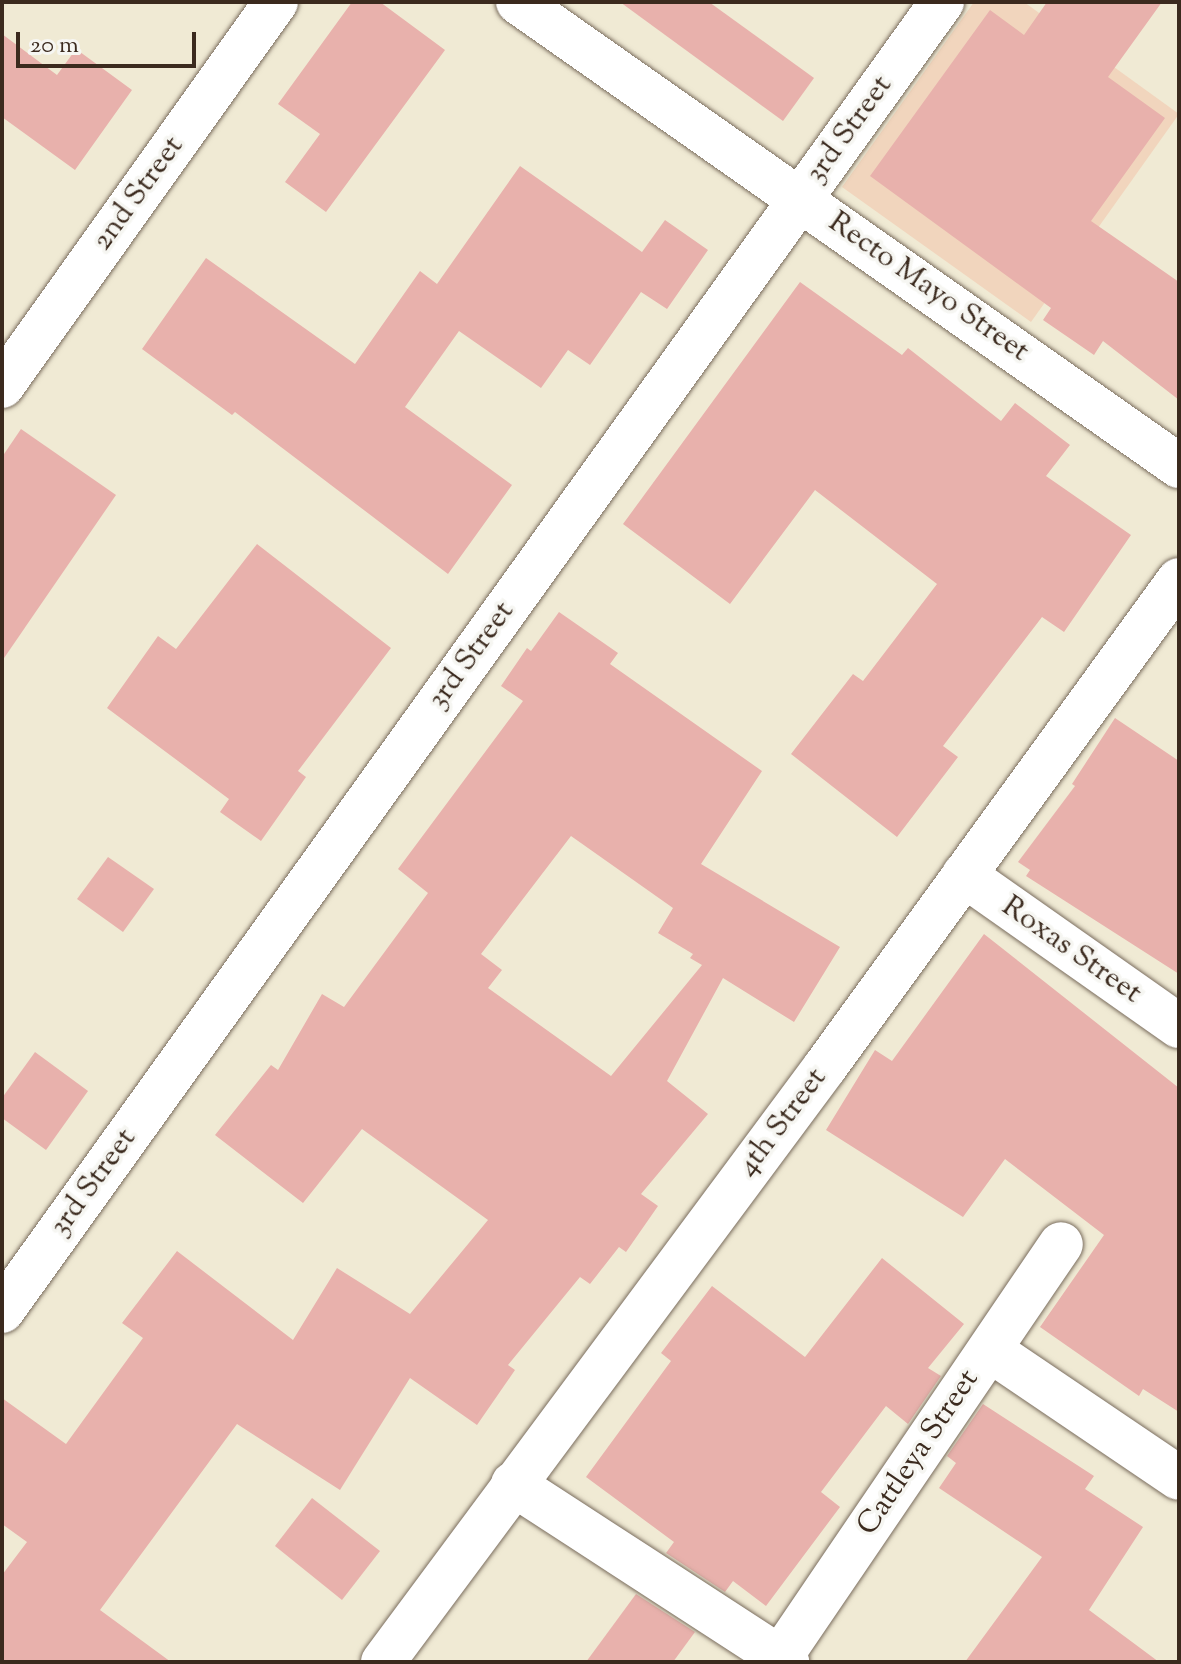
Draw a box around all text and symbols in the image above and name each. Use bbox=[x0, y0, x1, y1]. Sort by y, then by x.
scale bar bbox=[20, 16, 200, 66]
text: 20 m bbox=[30, 29, 79, 63]
street label: 3rd Street bbox=[799, 69, 901, 191]
street label: 2nd Street bbox=[86, 130, 192, 258]
street label: Recto Mayo Street bbox=[821, 205, 1035, 371]
street label: 3rd Street bbox=[421, 595, 523, 717]
street label: Roxas Street bbox=[994, 890, 1148, 1012]
street label: 4th Street bbox=[731, 1062, 835, 1184]
street label: 3rd Street bbox=[43, 1122, 145, 1244]
street label: Cattleya Street bbox=[850, 1363, 988, 1543]

